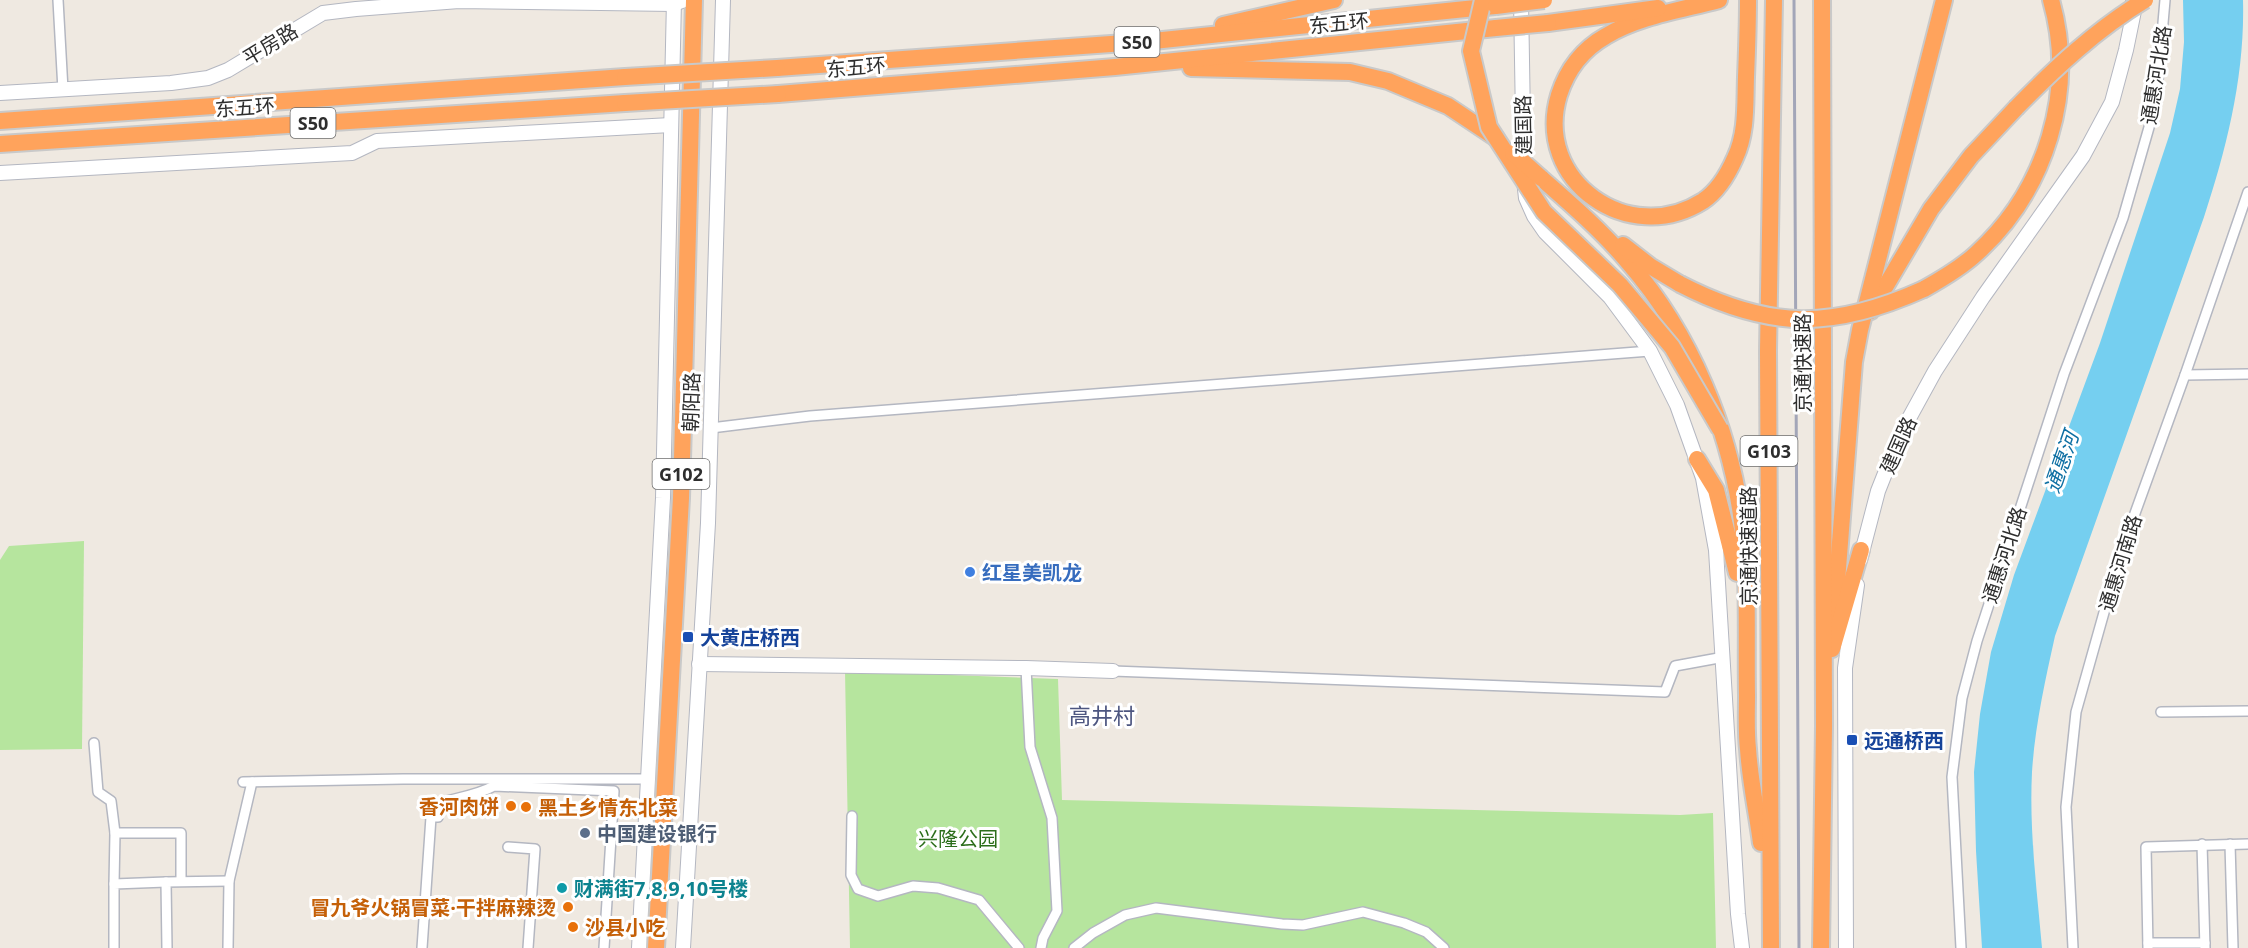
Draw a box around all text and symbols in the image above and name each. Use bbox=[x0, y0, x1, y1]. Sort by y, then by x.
street label: 东五环 bbox=[1308, 6, 1370, 40]
street label: 平房路 bbox=[237, 17, 303, 71]
street label: 通惠河北路 bbox=[2135, 24, 2177, 126]
road number: S50 bbox=[1114, 27, 1160, 57]
street label: 东五环 bbox=[825, 51, 887, 83]
street label: 东五环 bbox=[214, 91, 276, 123]
street label: 建国路 bbox=[1509, 95, 1537, 155]
road number: S50 bbox=[290, 108, 336, 138]
street label: 京通快速路 bbox=[1789, 313, 1816, 413]
street label: 朝阳路 bbox=[676, 372, 706, 432]
street label: 建国路 bbox=[1873, 412, 1923, 478]
water label: 通惠河 bbox=[2038, 424, 2086, 496]
road number: G103 bbox=[1740, 436, 1798, 466]
road number: G102 bbox=[652, 459, 710, 489]
street label: 京通快速道路 bbox=[1735, 486, 1762, 606]
street label: 通惠河北路 bbox=[1976, 503, 2032, 607]
street label: 通惠河南路 bbox=[2092, 511, 2148, 615]
place label: 红星美凯龙 bbox=[982, 559, 1082, 586]
marker: 红星美凯龙 bbox=[963, 565, 977, 579]
place label: 大黄庄桥西 bbox=[700, 624, 800, 651]
marker: 大黄庄桥西 bbox=[681, 630, 695, 644]
district label: 高井村 bbox=[1069, 700, 1135, 730]
place label: 远通桥西 bbox=[1864, 727, 1944, 754]
marker: 远通桥西 bbox=[1845, 733, 1859, 747]
place label: 香河肉饼 bbox=[419, 793, 499, 820]
place label: 黑土乡情东北菜 bbox=[538, 794, 678, 821]
marker: 香河肉饼 bbox=[504, 799, 518, 813]
marker: 黑土乡情东北菜 bbox=[519, 800, 533, 814]
place label: 中国建设银行 bbox=[597, 820, 717, 847]
park label: 兴隆公园 bbox=[918, 825, 998, 852]
marker: 中国建设银行 bbox=[578, 826, 592, 840]
place label: 财满街7,8,9,10号楼 bbox=[574, 875, 748, 902]
marker: 财满街7,8,9,10号楼 bbox=[555, 881, 569, 895]
place label: 冒九爷火锅冒菜·干拌麻辣烫 bbox=[310, 894, 556, 921]
marker: 冒九爷火锅冒菜·干拌麻辣烫 bbox=[561, 900, 575, 914]
place label: 沙县小吃 bbox=[585, 914, 666, 941]
marker: 沙县小吃 bbox=[566, 920, 580, 934]

